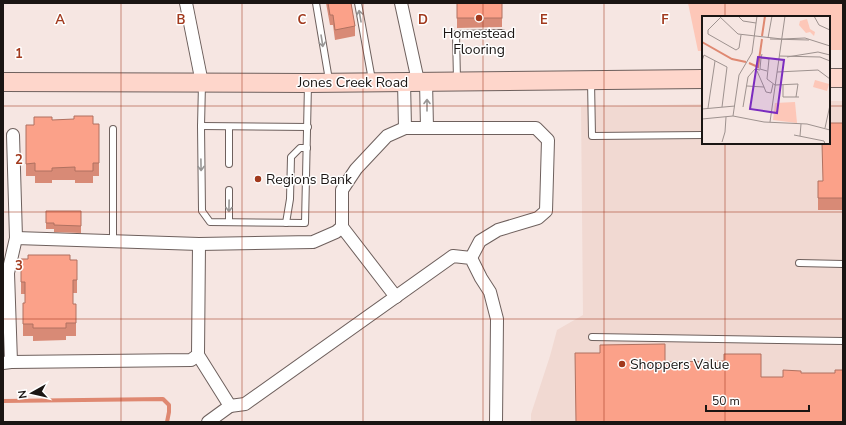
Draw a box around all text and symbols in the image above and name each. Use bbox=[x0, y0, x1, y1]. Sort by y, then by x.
one-way arrow bbox=[356, 10, 364, 23]
text: A bbox=[55, 11, 65, 29]
text: B bbox=[177, 11, 186, 29]
text: C bbox=[298, 11, 307, 29]
text: D bbox=[418, 11, 428, 29]
text: E bbox=[540, 11, 548, 29]
text: F bbox=[661, 11, 669, 29]
marker: Homestead Flooring bbox=[474, 13, 484, 23]
inset map bbox=[702, 16, 830, 144]
place label: Homestead Flooring bbox=[443, 24, 515, 59]
one-way arrow bbox=[318, 35, 326, 48]
text: 1 bbox=[15, 45, 23, 63]
street label: Jones Creek Road bbox=[297, 73, 408, 92]
one-way arrow bbox=[423, 99, 431, 112]
text: 2 bbox=[15, 151, 23, 169]
one-way arrow bbox=[197, 158, 205, 171]
place label: Regions Bank bbox=[266, 170, 353, 189]
marker: Regions Bank bbox=[253, 174, 263, 184]
one-way arrow bbox=[225, 199, 233, 212]
text: 3 bbox=[15, 257, 23, 275]
place label: Shoppers Value bbox=[630, 355, 729, 374]
marker: Shoppers Value bbox=[617, 359, 627, 369]
north arrow bbox=[12, 373, 52, 413]
scale bar bbox=[706, 387, 809, 413]
text: N bbox=[15, 389, 31, 399]
text: 50 m bbox=[712, 393, 740, 409]

